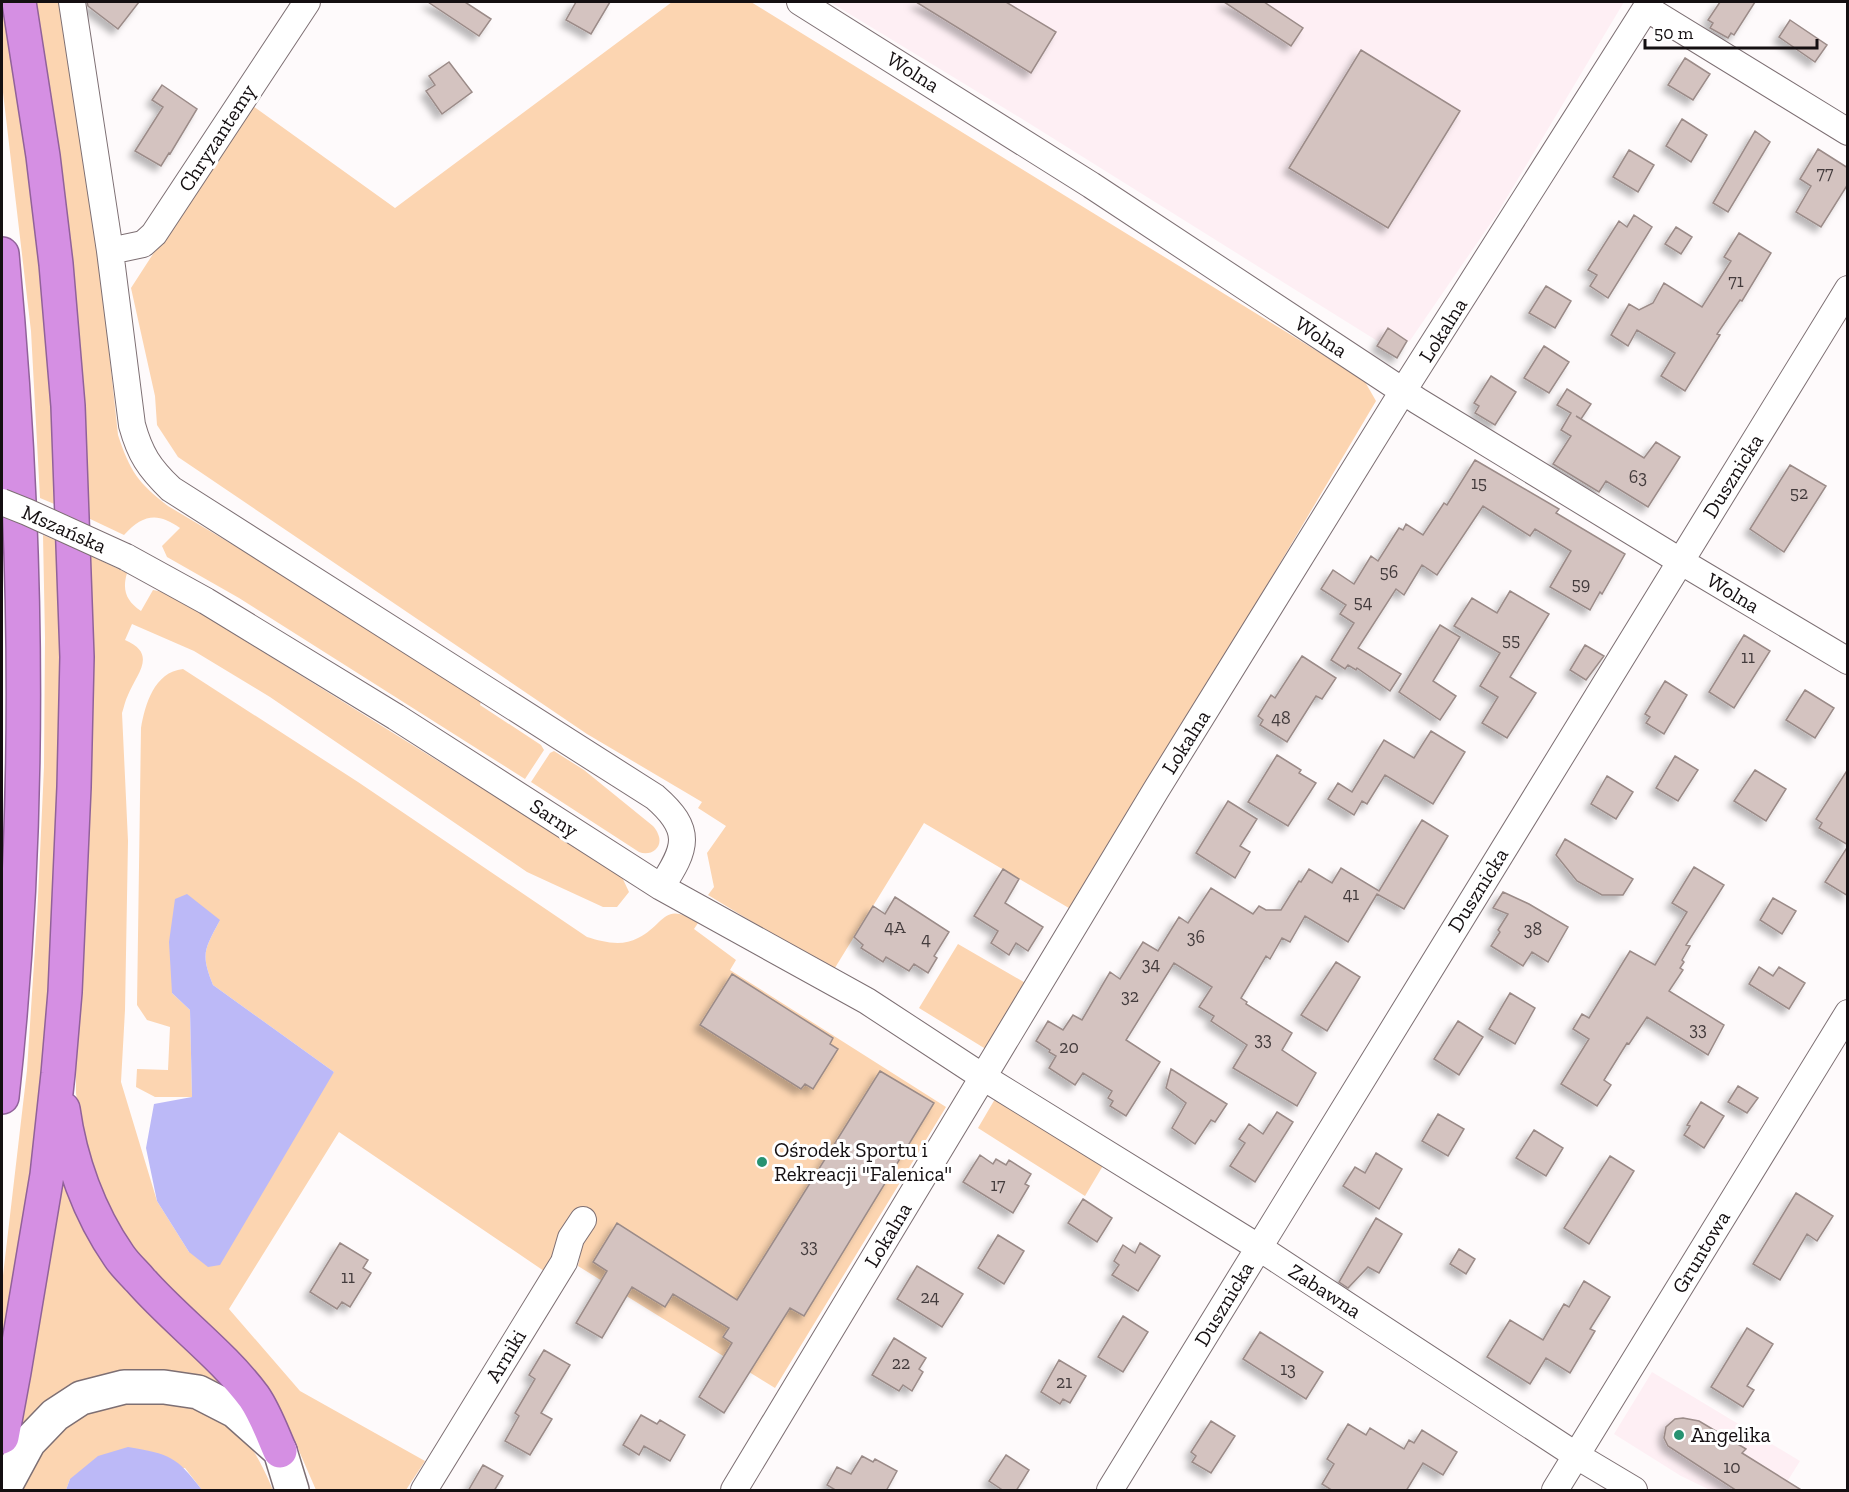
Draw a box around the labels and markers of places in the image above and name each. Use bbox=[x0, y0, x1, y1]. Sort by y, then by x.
place label: Ośrodek Sportu i Rekreacji "Falenica" bbox=[774, 1137, 952, 1187]
marker: Ośrodek Sportu i Rekreacji "Falenica" bbox=[755, 1155, 769, 1169]
place label: Angelika bbox=[1691, 1422, 1771, 1447]
marker: Angelika bbox=[1672, 1428, 1686, 1442]

